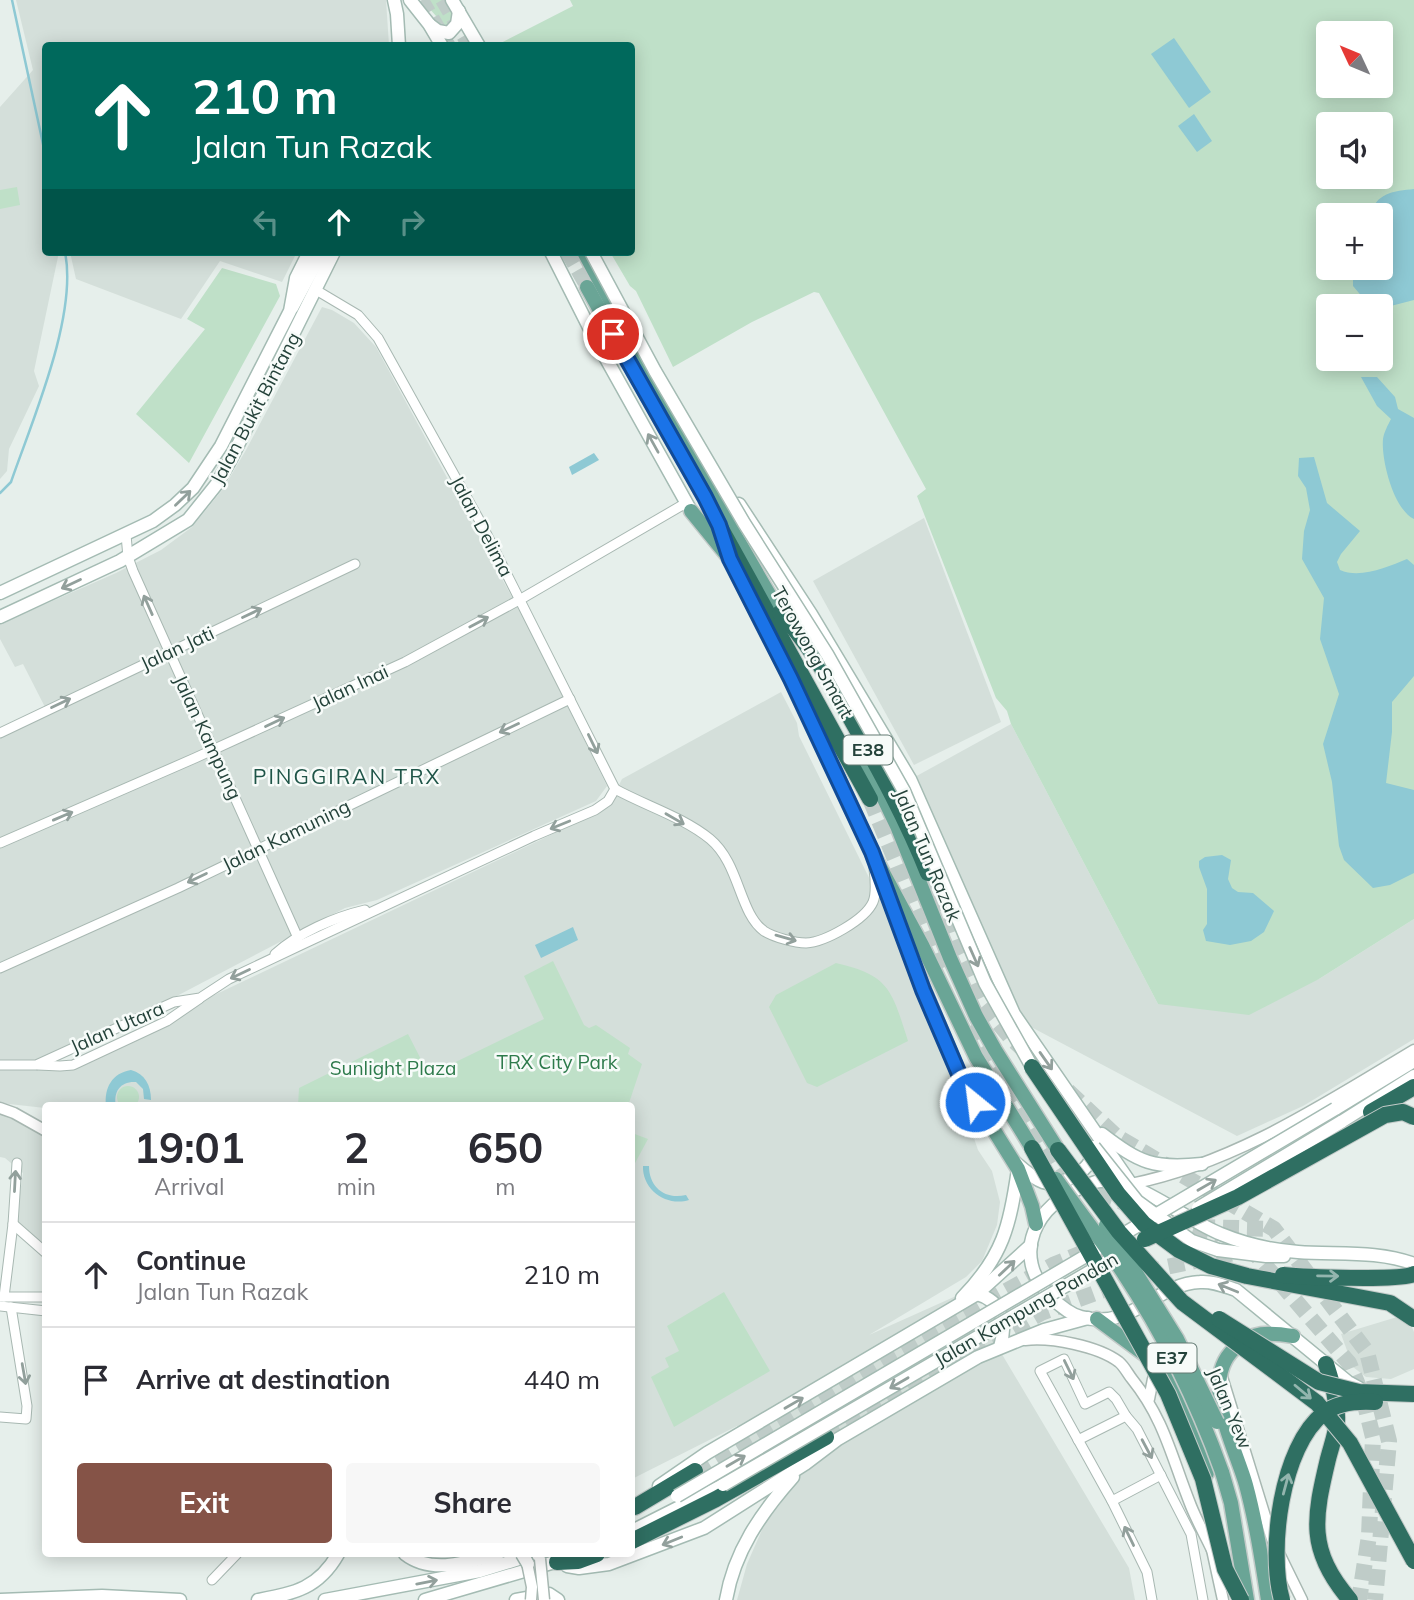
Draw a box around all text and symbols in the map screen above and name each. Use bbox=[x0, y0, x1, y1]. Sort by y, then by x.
north arrow bbox=[1316, 21, 1393, 98]
map controls bbox=[1316, 21, 1393, 371]
text: 210 m bbox=[192, 65, 338, 126]
icon: ahead bbox=[77, 70, 168, 161]
button: sound bbox=[1316, 112, 1393, 189]
text: Jalan Tun Razak bbox=[192, 126, 432, 166]
icon: left bbox=[247, 203, 285, 241]
icon: ahead bbox=[320, 203, 358, 241]
icon: right bbox=[393, 203, 431, 241]
button: + bbox=[1316, 203, 1393, 280]
button: − bbox=[1316, 294, 1393, 371]
pin bbox=[583, 304, 643, 364]
icon: arrive bbox=[594, 315, 632, 353]
street label: Jalan Bukit Bintang bbox=[205, 328, 305, 488]
one-way arrow bbox=[646, 434, 660, 454]
street label: Jalan Delima bbox=[445, 471, 519, 581]
one-way arrow bbox=[174, 489, 191, 506]
one-way arrow bbox=[61, 578, 82, 591]
street label: Terowong Smart bbox=[767, 582, 859, 722]
one-way arrow bbox=[141, 595, 154, 616]
one-way arrow bbox=[241, 606, 262, 619]
one-way arrow bbox=[469, 615, 489, 629]
street label: Jalan Jati bbox=[136, 621, 218, 675]
street label: Jalan Inai bbox=[308, 659, 392, 715]
street label: Jalan Kampung bbox=[169, 671, 247, 803]
one-way arrow bbox=[50, 696, 71, 710]
one-way arrow bbox=[264, 714, 285, 728]
one-way arrow bbox=[499, 722, 520, 736]
one-way arrow bbox=[587, 733, 600, 754]
road number: E38 bbox=[844, 736, 892, 764]
district label: PINGGIRAN TRX bbox=[253, 763, 441, 789]
street label: Jalan Tun Razak bbox=[889, 785, 967, 925]
street label: Jalan Kamuning bbox=[218, 794, 354, 876]
one-way arrow bbox=[51, 809, 73, 822]
one-way arrow bbox=[665, 812, 685, 826]
one-way arrow bbox=[549, 819, 571, 832]
one-way arrow bbox=[187, 872, 208, 885]
one-way arrow bbox=[775, 933, 797, 946]
one-way arrow bbox=[968, 946, 981, 967]
one-way arrow bbox=[229, 969, 250, 982]
street label: Jalan Utara bbox=[67, 996, 167, 1058]
park label: TRX City Park bbox=[496, 1050, 618, 1074]
one-way arrow bbox=[1039, 1051, 1053, 1070]
park label: Sunlight Plaza bbox=[330, 1056, 456, 1080]
position arrow bbox=[938, 1065, 1012, 1139]
text: 19:01 bbox=[134, 1121, 245, 1174]
text: 2 bbox=[344, 1121, 369, 1174]
text: 650 bbox=[468, 1121, 543, 1174]
one-way arrow bbox=[9, 1170, 22, 1193]
text: Arrival bbox=[154, 1172, 225, 1201]
text: min bbox=[337, 1172, 376, 1201]
text: m bbox=[495, 1172, 516, 1201]
one-way arrow bbox=[1196, 1178, 1216, 1192]
text: Continue bbox=[136, 1244, 246, 1277]
street label: Jalan Kampung Pandan bbox=[930, 1247, 1122, 1371]
icon: ahead bbox=[77, 1256, 115, 1294]
text: 210 m bbox=[524, 1258, 600, 1291]
one-way arrow bbox=[998, 1260, 1015, 1277]
one-way arrow bbox=[1316, 1269, 1339, 1283]
text: Jalan Tun Razak bbox=[136, 1277, 308, 1306]
one-way arrow bbox=[1217, 1280, 1239, 1293]
road number: E37 bbox=[1148, 1344, 1196, 1372]
one-way arrow bbox=[1063, 1359, 1076, 1381]
icon: arrive bbox=[77, 1361, 115, 1399]
one-way arrow bbox=[17, 1362, 31, 1385]
text: Arrive at destination bbox=[136, 1363, 391, 1396]
text: 440 m bbox=[524, 1363, 600, 1396]
street label: Jalan Yew bbox=[1202, 1364, 1258, 1452]
one-way arrow bbox=[889, 1376, 909, 1390]
one-way arrow bbox=[1293, 1384, 1311, 1399]
one-way arrow bbox=[784, 1395, 804, 1409]
one-way arrow bbox=[1141, 1438, 1154, 1459]
one-way arrow bbox=[725, 1454, 746, 1467]
button: Exit bbox=[77, 1463, 332, 1543]
button: Share bbox=[346, 1463, 600, 1543]
one-way arrow bbox=[1280, 1474, 1293, 1496]
one-way arrow bbox=[1122, 1526, 1136, 1547]
one-way arrow bbox=[662, 1535, 683, 1548]
one-way arrow bbox=[415, 1574, 438, 1588]

